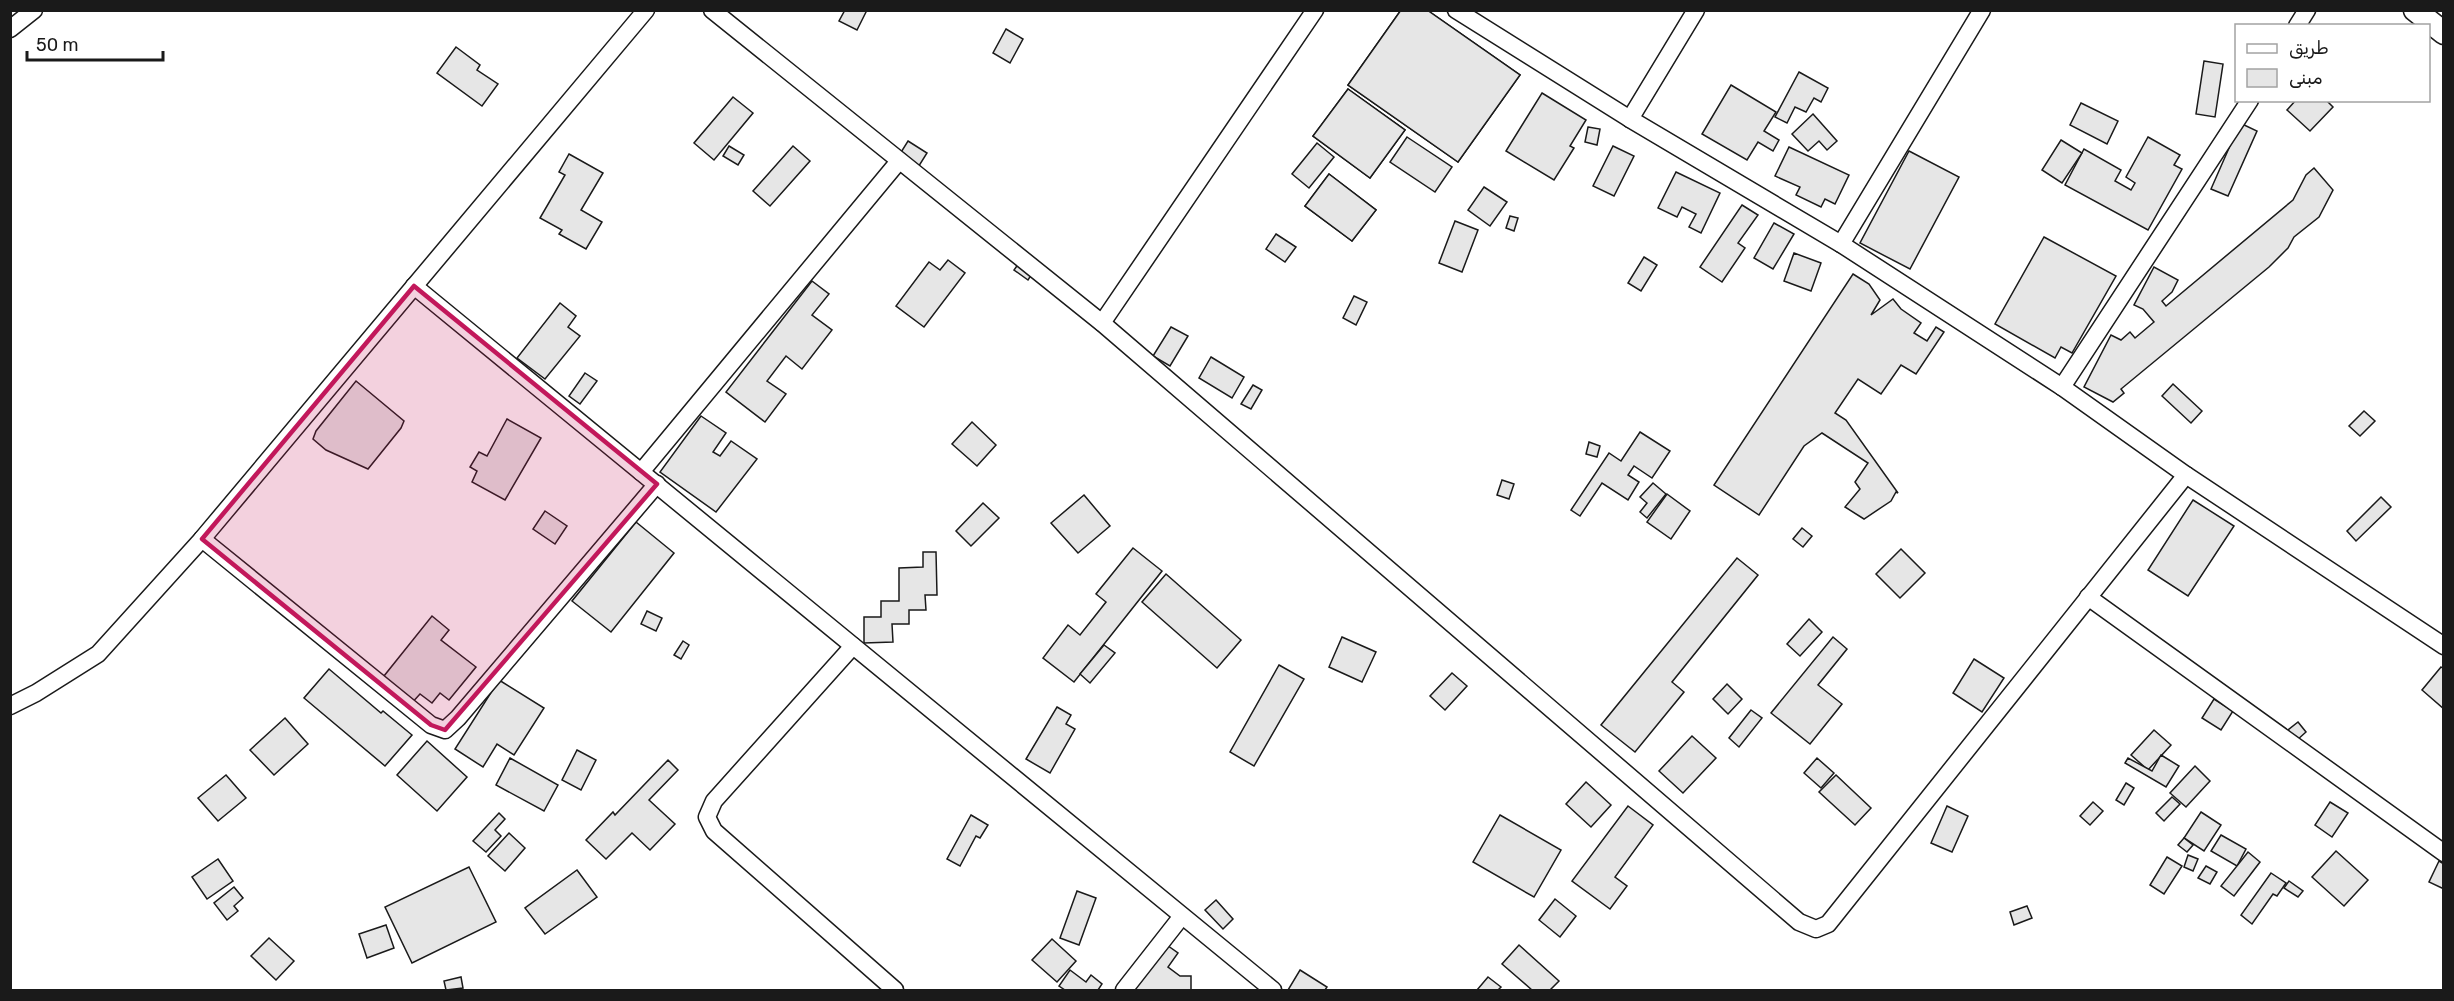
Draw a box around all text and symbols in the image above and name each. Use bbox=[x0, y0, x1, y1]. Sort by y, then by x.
scale bar bbox=[27, 24, 164, 62]
legend bbox=[2235, 24, 2430, 102]
text: 50 m bbox=[36, 34, 79, 56]
text: طريق bbox=[2289, 37, 2329, 59]
text: مبنى bbox=[2289, 67, 2323, 89]

